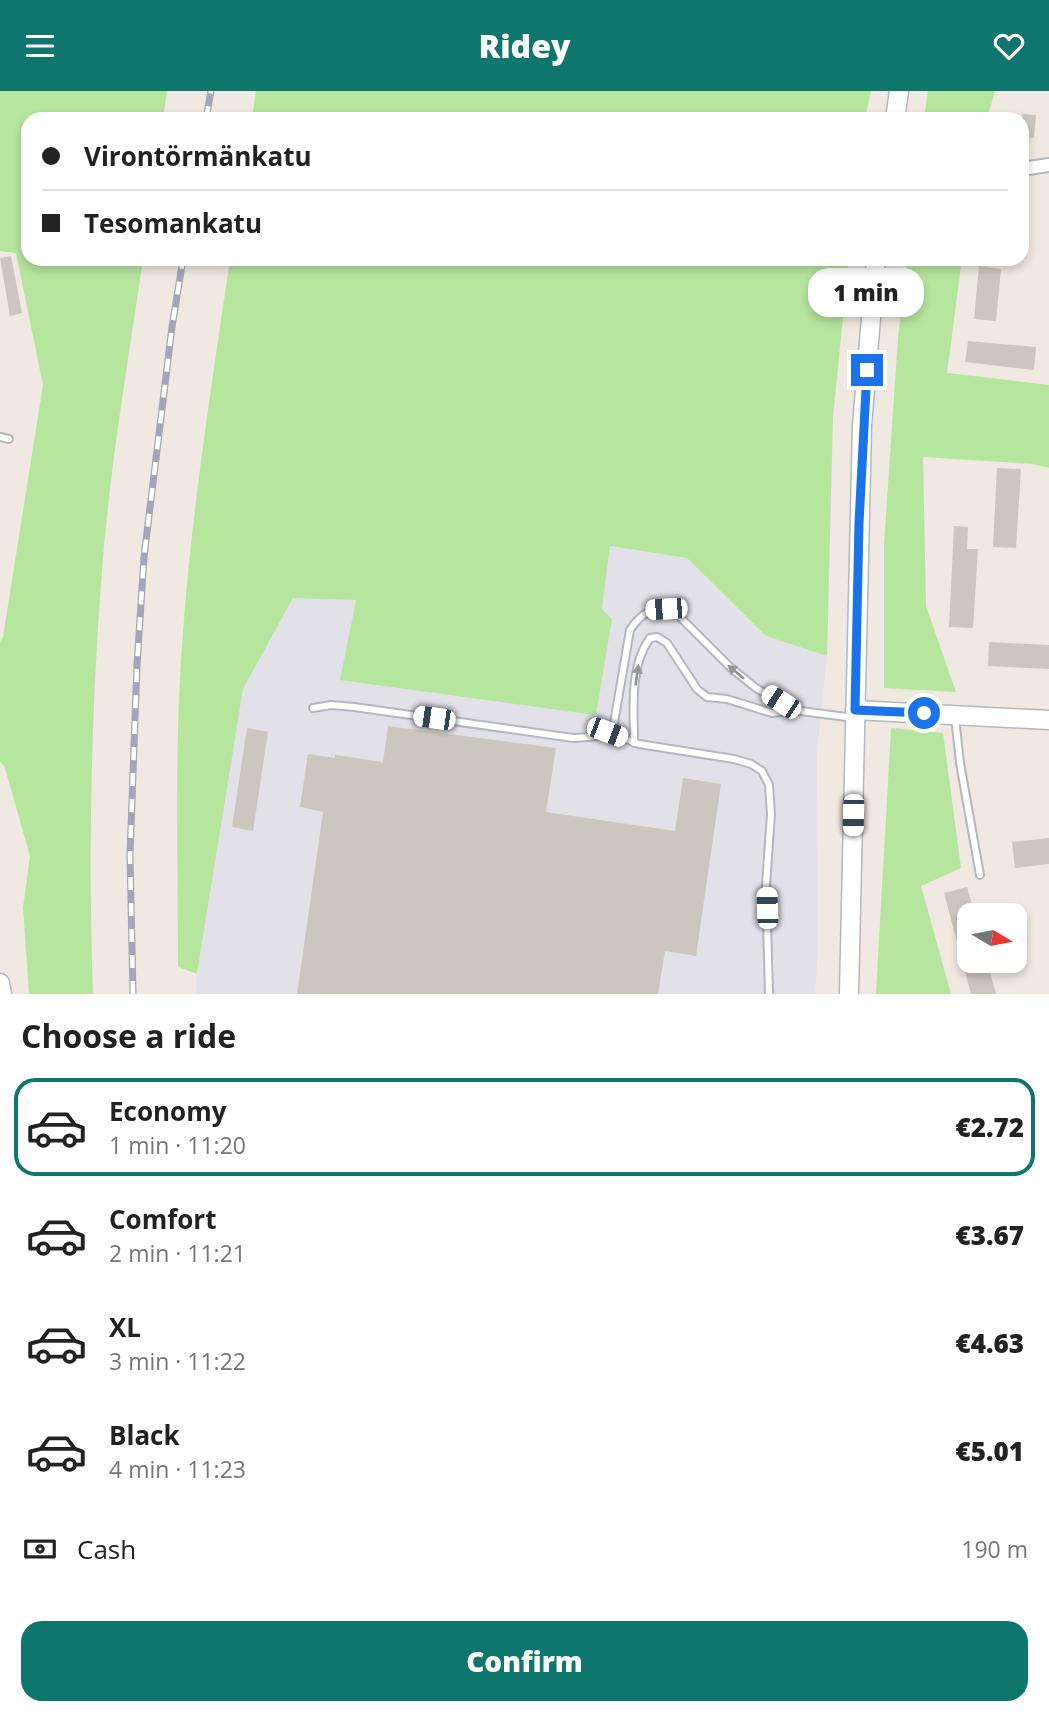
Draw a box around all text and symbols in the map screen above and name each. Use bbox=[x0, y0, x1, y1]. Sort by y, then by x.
text: Ridey bbox=[479, 24, 570, 67]
icon: menu bbox=[21, 27, 59, 65]
icon: heart bbox=[990, 27, 1028, 65]
text: Virontörmänkatu bbox=[84, 138, 312, 174]
text: Tesomankatu bbox=[84, 205, 262, 241]
callout: 1 min bbox=[809, 268, 925, 317]
text: 1 min bbox=[833, 276, 899, 308]
route end bbox=[851, 354, 883, 386]
car bbox=[645, 597, 688, 621]
one-way arrow bbox=[632, 663, 643, 685]
one-way arrow bbox=[728, 665, 745, 680]
car bbox=[758, 682, 805, 722]
route start bbox=[908, 697, 940, 729]
car bbox=[412, 705, 457, 731]
car bbox=[584, 715, 631, 749]
car bbox=[843, 794, 864, 836]
car bbox=[756, 887, 779, 929]
north arrow bbox=[957, 903, 1027, 973]
map controls bbox=[957, 903, 1027, 973]
text: Choose a ride bbox=[21, 1014, 236, 1057]
text: Economy bbox=[109, 1093, 227, 1129]
icon: car bbox=[25, 1096, 88, 1159]
text: €2.72 bbox=[956, 1109, 1024, 1145]
text: 1 min · 11:20 bbox=[109, 1129, 246, 1161]
text: Comfort bbox=[109, 1201, 216, 1237]
icon: car bbox=[25, 1204, 88, 1267]
text: €3.67 bbox=[956, 1217, 1024, 1253]
text: 2 min · 11:21 bbox=[109, 1237, 246, 1269]
text: XL bbox=[109, 1309, 141, 1345]
icon: car bbox=[25, 1312, 88, 1375]
text: €4.63 bbox=[956, 1325, 1024, 1361]
text: 3 min · 11:22 bbox=[109, 1345, 246, 1377]
text: Black bbox=[109, 1417, 180, 1453]
icon: car bbox=[25, 1420, 88, 1483]
text: €5.01 bbox=[956, 1433, 1024, 1469]
text: 4 min · 11:23 bbox=[109, 1453, 246, 1485]
icon: cash bbox=[21, 1530, 59, 1568]
text: Cash bbox=[77, 1531, 136, 1567]
text: 190 m bbox=[961, 1533, 1028, 1565]
button: Confirm bbox=[21, 1621, 1028, 1701]

